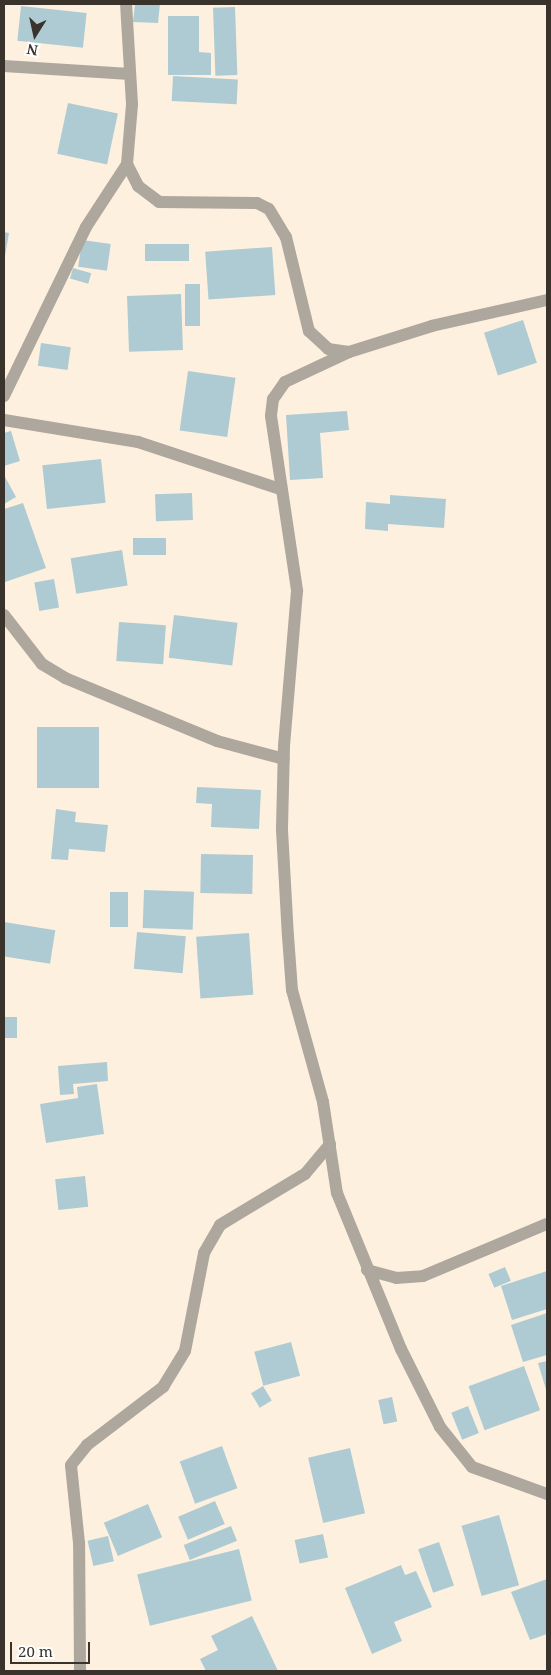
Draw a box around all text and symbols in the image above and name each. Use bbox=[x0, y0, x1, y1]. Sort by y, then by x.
north arrow bbox=[10, 10, 60, 60]
text: N bbox=[25, 40, 39, 61]
scale bar bbox=[12, 1632, 92, 1664]
text: 20 m bbox=[18, 1641, 53, 1661]

